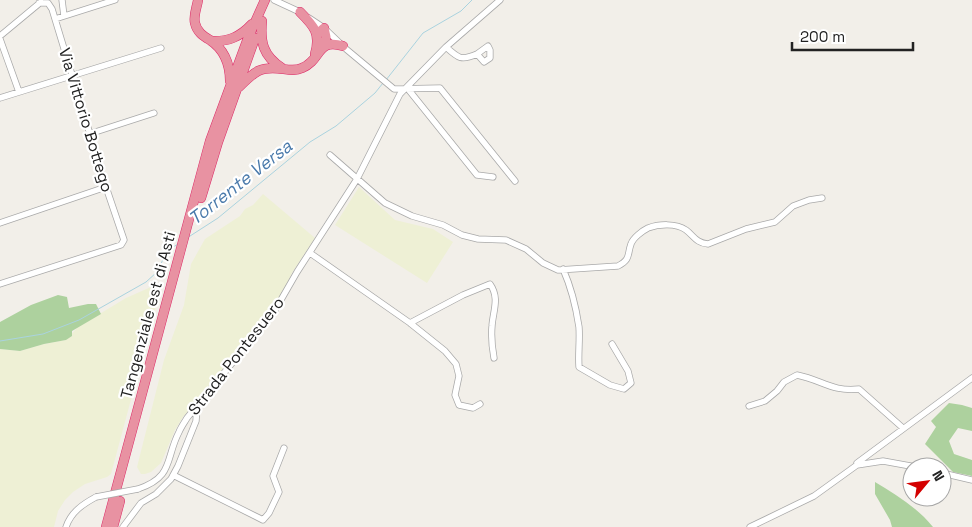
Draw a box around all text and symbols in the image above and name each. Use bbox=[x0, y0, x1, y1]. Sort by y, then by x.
scale bar bbox=[792, 20, 913, 52]
text: 200 m bbox=[800, 27, 845, 46]
street label: Via Vittorio Bottego bbox=[54, 45, 118, 195]
water label: Torrente Versa bbox=[184, 134, 297, 230]
street label: Tangenziale est di Asti bbox=[116, 229, 180, 401]
street label: Strada Pontesuero bbox=[183, 293, 289, 419]
north arrow bbox=[902, 457, 952, 507]
text: N bbox=[928, 467, 949, 484]

